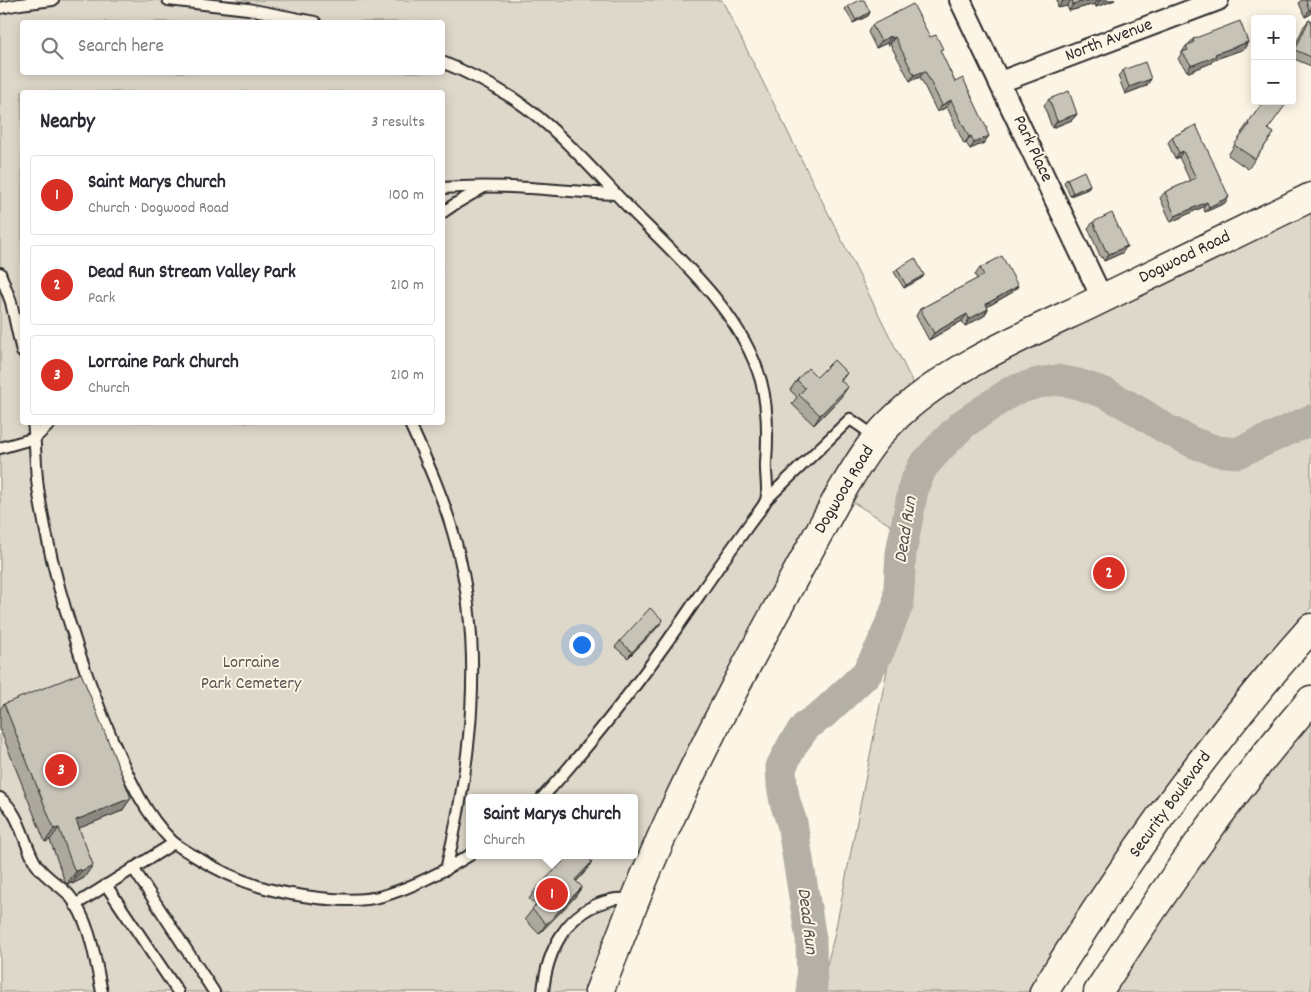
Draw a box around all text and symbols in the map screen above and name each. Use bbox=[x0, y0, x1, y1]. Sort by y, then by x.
street label: North Avenue bbox=[1062, 13, 1156, 69]
map controls bbox=[1251, 15, 1296, 105]
button: + bbox=[1251, 15, 1296, 60]
search box bbox=[20, 20, 445, 75]
icon: search bbox=[38, 34, 66, 62]
text: Search here bbox=[78, 34, 164, 61]
button: − bbox=[1251, 60, 1296, 105]
text: Nearby bbox=[40, 108, 95, 138]
text: 3 results bbox=[371, 111, 425, 134]
street label: Park Place bbox=[1006, 112, 1058, 186]
text: Saint Marys Church bbox=[88, 170, 226, 197]
text: 1 bbox=[55, 184, 59, 207]
text: 100 m bbox=[388, 184, 424, 207]
text: Church · Dogwood Road bbox=[88, 197, 229, 220]
street label: Dogwood Road bbox=[1135, 225, 1235, 291]
text: Dead Run Stream Valley Park bbox=[88, 260, 296, 287]
text: 2 bbox=[54, 274, 61, 297]
text: 210 m bbox=[390, 274, 424, 297]
text: Park bbox=[88, 287, 115, 310]
text: Lorraine Park Church bbox=[88, 350, 239, 377]
text: 3 bbox=[53, 364, 61, 387]
text: 210 m bbox=[390, 364, 424, 387]
text: Church bbox=[88, 377, 130, 400]
street label: Dogwood Road bbox=[809, 441, 881, 539]
water label: Dead Run bbox=[888, 494, 926, 565]
pin: 2 bbox=[1093, 554, 1125, 592]
your location bbox=[569, 632, 595, 658]
park label: Lorraine Park Cemetery bbox=[201, 651, 302, 697]
street label: Security Boulevard bbox=[1124, 747, 1218, 863]
pin: 3 bbox=[45, 751, 77, 789]
popup bbox=[466, 794, 638, 859]
text: Saint Marys Church bbox=[483, 802, 621, 829]
text: Church bbox=[483, 829, 525, 852]
pin: 1 bbox=[536, 875, 568, 913]
water label: Dead Run bbox=[789, 886, 824, 957]

